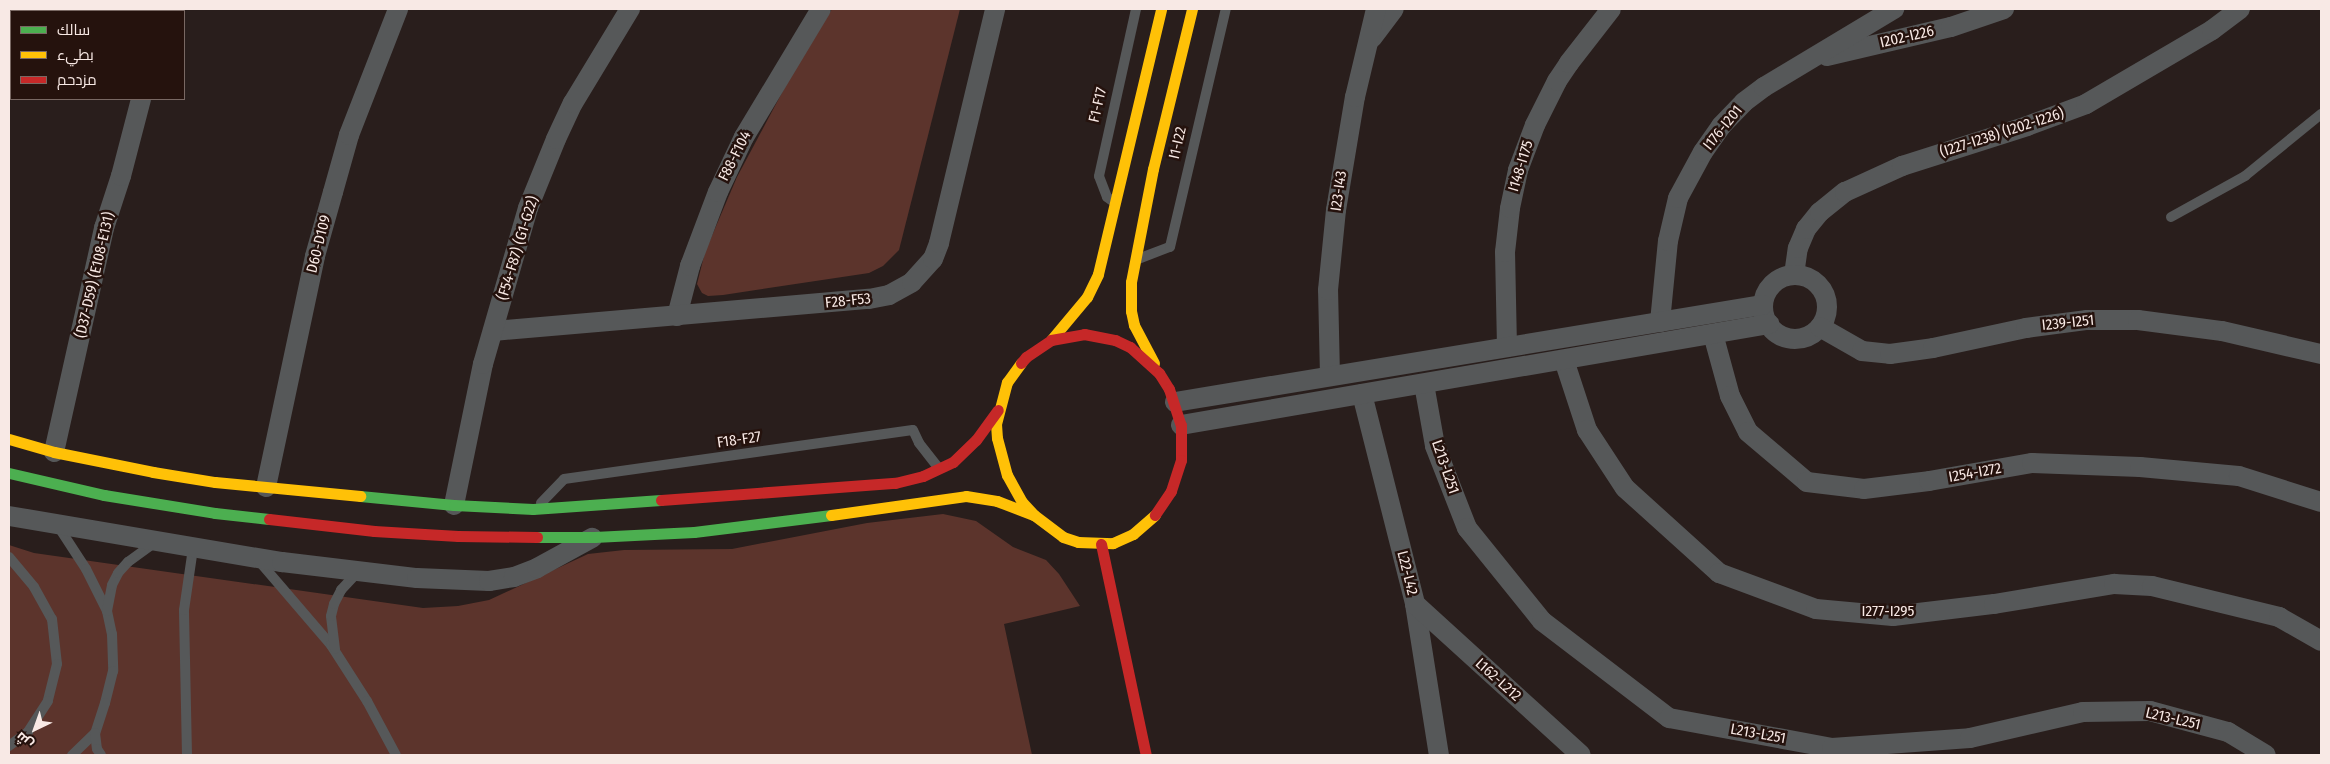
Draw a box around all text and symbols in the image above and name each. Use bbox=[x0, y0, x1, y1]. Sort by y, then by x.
legend bbox=[10, 10, 185, 100]
text: سالك bbox=[57, 21, 90, 39]
street label: I202-I226 bbox=[1878, 22, 1936, 52]
text: بطيء bbox=[57, 46, 94, 64]
text: مزدحم bbox=[57, 71, 97, 89]
street label: F1-F17 bbox=[1085, 86, 1111, 124]
street label: I176-I201 bbox=[1700, 102, 1746, 154]
street label: (I227-I238) (I202-I226) bbox=[1938, 104, 2066, 162]
street label: I1-I22 bbox=[1166, 125, 1190, 161]
street label: F88-F104 bbox=[715, 128, 755, 184]
street label: I148-I175 bbox=[1505, 138, 1537, 194]
street label: I23-I43 bbox=[1327, 170, 1351, 212]
street label: (F54-F87) (G1-G22) bbox=[494, 194, 542, 302]
street label: (D37-D59) (E108-E131) bbox=[72, 210, 118, 340]
street label: D60-D109 bbox=[303, 213, 335, 275]
street label: F28-F53 bbox=[824, 290, 872, 312]
street label: I239-I251 bbox=[2041, 311, 2095, 335]
street label: F18-F27 bbox=[716, 428, 762, 452]
street label: L213-L251 bbox=[1427, 438, 1463, 496]
street label: I254-I272 bbox=[1947, 460, 2003, 486]
street label: L22-L42 bbox=[1393, 549, 1421, 597]
street label: I277-I295 bbox=[1862, 603, 1914, 621]
street label: L162-L212 bbox=[1471, 655, 1525, 705]
north arrow bbox=[10, 704, 60, 754]
street label: L213-L251 bbox=[2144, 704, 2202, 734]
street label: L213-L251 bbox=[1729, 720, 1787, 748]
text: ش bbox=[12, 728, 37, 753]

